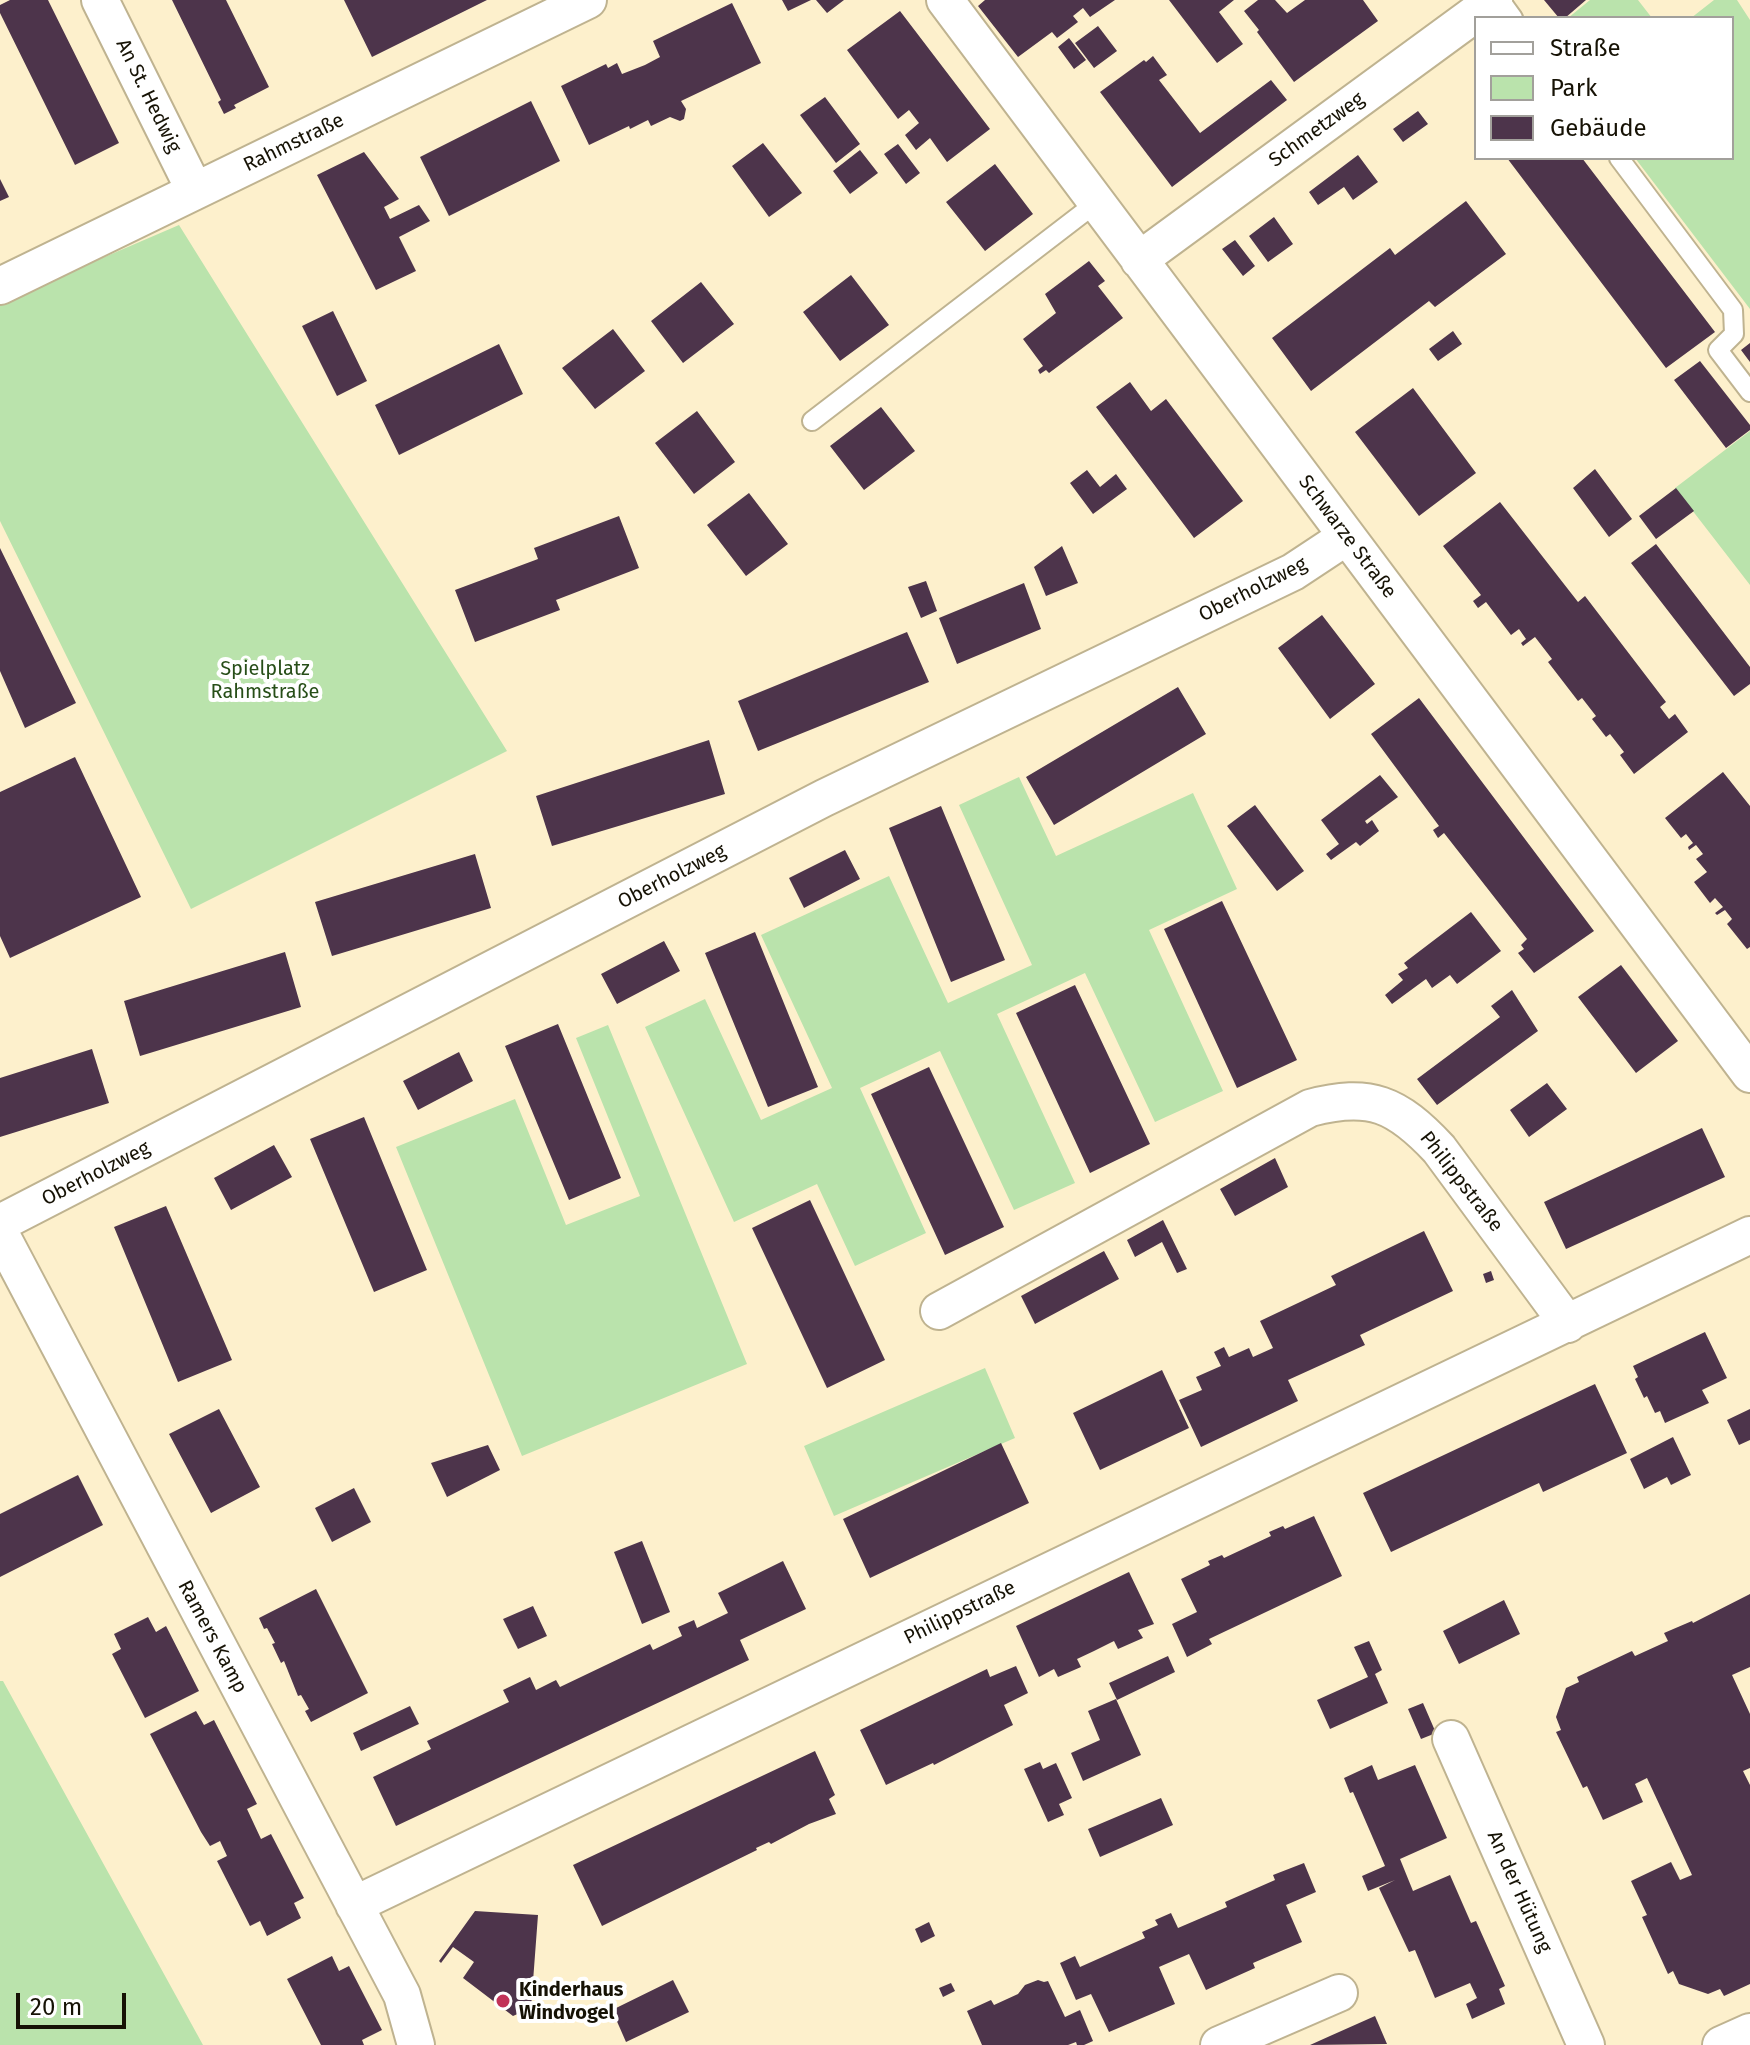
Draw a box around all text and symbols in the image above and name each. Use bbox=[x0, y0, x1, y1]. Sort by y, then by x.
legend bbox=[1474, 16, 1734, 160]
text: Straße bbox=[1550, 34, 1621, 62]
street label: An St. Hedwig bbox=[110, 35, 186, 157]
text: Park bbox=[1550, 74, 1597, 102]
street label: Schmetzweg bbox=[1265, 87, 1369, 173]
street label: Rahmstraße bbox=[240, 108, 348, 178]
text: Gebäude bbox=[1550, 114, 1647, 142]
street label: Schwarze Straße bbox=[1293, 471, 1401, 603]
street label: Oberholzweg bbox=[1195, 552, 1311, 628]
park label: Spielplatz Rahmstraße bbox=[211, 657, 319, 704]
street label: Oberholzweg bbox=[614, 839, 730, 915]
street label: Philippstraße bbox=[1414, 1127, 1508, 1237]
street label: Oberholzweg bbox=[38, 1136, 154, 1212]
street label: Ramers Kamp bbox=[172, 1576, 252, 1698]
street label: Philippstraße bbox=[900, 1576, 1020, 1650]
street label: An der Hütung bbox=[1481, 1827, 1557, 1957]
scale bar bbox=[20, 1977, 130, 2027]
place label: Kinderhaus Windvogel bbox=[519, 1978, 623, 2025]
marker: Kinderhaus Windvogel bbox=[494, 1992, 512, 2010]
text: 20 m bbox=[30, 1993, 82, 2021]

